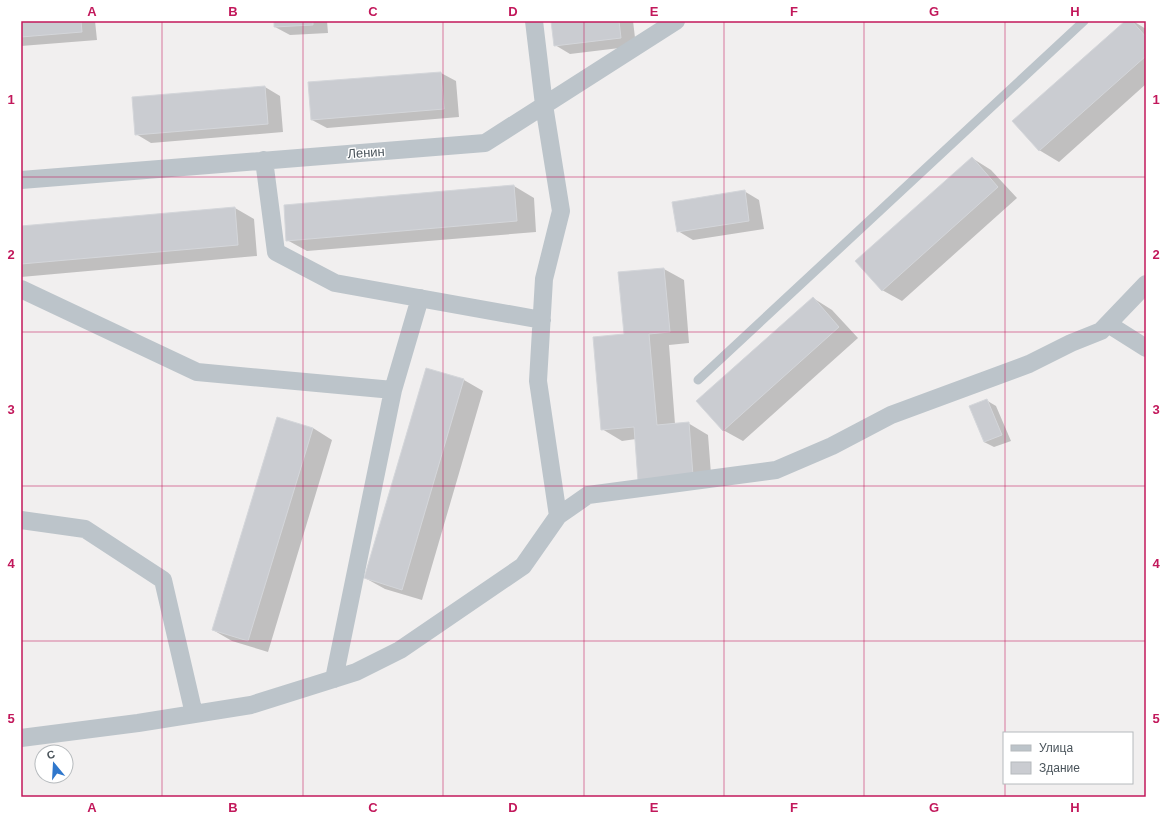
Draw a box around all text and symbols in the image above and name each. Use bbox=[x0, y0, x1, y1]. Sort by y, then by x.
text: A bbox=[87, 4, 97, 19]
text: B bbox=[228, 4, 238, 19]
text: C bbox=[368, 4, 378, 19]
text: D bbox=[508, 4, 518, 19]
text: E bbox=[650, 4, 659, 19]
text: F bbox=[790, 4, 798, 19]
text: G bbox=[929, 4, 939, 19]
text: H bbox=[1070, 4, 1080, 19]
text: 1 bbox=[7, 92, 15, 107]
text: 1 bbox=[1152, 92, 1160, 107]
street label: Ленин bbox=[347, 144, 385, 161]
text: 2 bbox=[7, 247, 15, 262]
text: 2 bbox=[1152, 247, 1160, 262]
text: 3 bbox=[7, 402, 15, 417]
text: 3 bbox=[1152, 402, 1160, 417]
text: 4 bbox=[7, 556, 15, 571]
text: 4 bbox=[1152, 556, 1160, 571]
text: 5 bbox=[7, 711, 15, 726]
text: 5 bbox=[1152, 711, 1160, 726]
legend bbox=[1003, 732, 1133, 784]
text: Улица bbox=[1039, 741, 1073, 755]
north arrow bbox=[34, 744, 74, 784]
text: С bbox=[45, 748, 57, 761]
text: Здание bbox=[1039, 761, 1080, 775]
text: A bbox=[87, 800, 97, 815]
text: B bbox=[228, 800, 238, 815]
text: C bbox=[368, 800, 378, 815]
text: D bbox=[508, 800, 518, 815]
text: E bbox=[650, 800, 659, 815]
text: F bbox=[790, 800, 798, 815]
text: G bbox=[929, 800, 939, 815]
text: H bbox=[1070, 800, 1080, 815]

